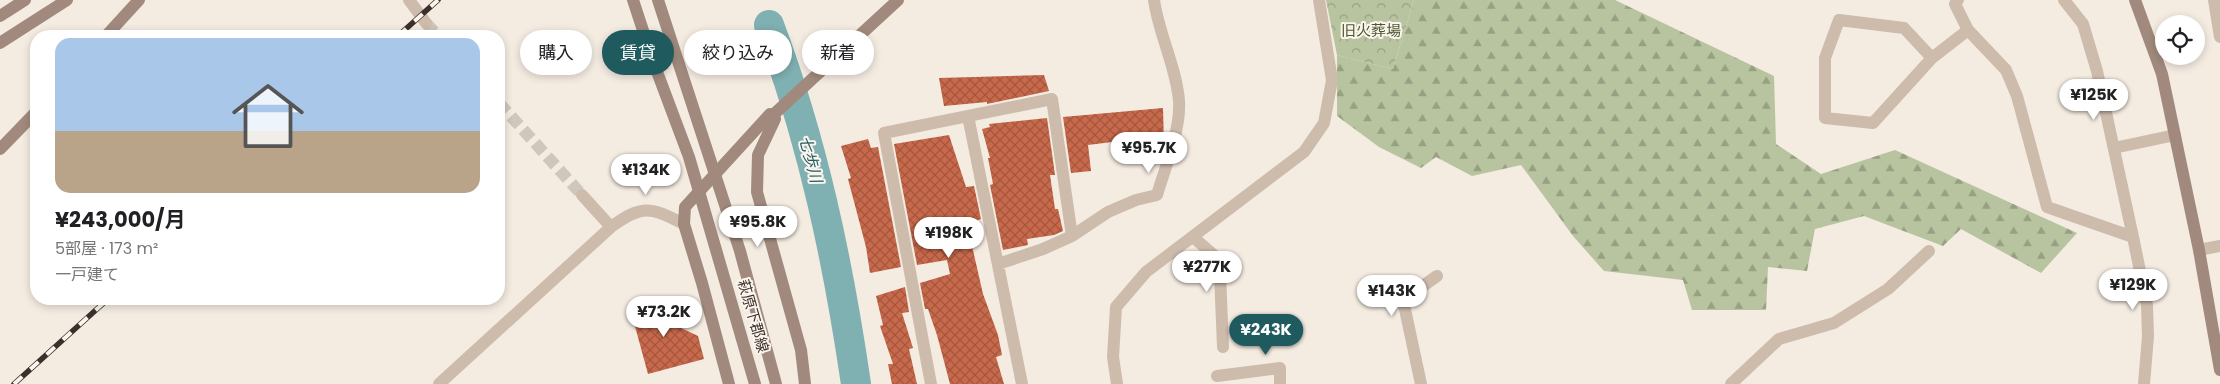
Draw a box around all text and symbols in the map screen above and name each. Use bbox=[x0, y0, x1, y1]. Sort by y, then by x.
map controls bbox=[2155, 15, 2205, 65]
button: locate bbox=[2155, 15, 2205, 65]
park label: 旧火葬場 bbox=[1341, 20, 1401, 41]
chip: 購入 bbox=[520, 30, 592, 75]
chip: 賃貸 bbox=[602, 30, 674, 75]
chip: 絞り込み bbox=[684, 30, 792, 75]
chip: 新着 bbox=[802, 30, 874, 75]
icon: home bbox=[223, 71, 313, 161]
pin: ¥125K bbox=[2059, 78, 2129, 121]
text: ¥125K bbox=[2070, 83, 2118, 106]
pin: ¥95.7K bbox=[1108, 132, 1190, 174]
water label: 七歩川 bbox=[793, 133, 828, 187]
text: ¥95.7K bbox=[1121, 136, 1177, 159]
pin: ¥134K bbox=[611, 154, 681, 196]
text: ¥134K bbox=[622, 158, 670, 181]
text: ¥243,000/月 bbox=[55, 205, 186, 234]
pin: ¥95.8K bbox=[717, 206, 799, 248]
text: ¥95.8K bbox=[729, 210, 787, 233]
pin: ¥198K bbox=[914, 216, 984, 259]
text: ¥198K bbox=[925, 221, 973, 244]
text: 5部屋 · 173 m² bbox=[55, 237, 158, 260]
pin: ¥277K bbox=[1172, 250, 1242, 293]
text: ¥277K bbox=[1183, 255, 1231, 278]
text: 一戸建て bbox=[55, 263, 119, 286]
pin: ¥129K bbox=[2098, 268, 2168, 311]
text: ¥129K bbox=[2110, 273, 2156, 296]
pin: ¥143K bbox=[1357, 274, 1427, 317]
street label: 萩原下郡線 bbox=[733, 277, 774, 355]
text: ¥143K bbox=[1368, 279, 1416, 302]
pin: ¥73.2K bbox=[623, 296, 705, 338]
text: ¥73.2K bbox=[637, 300, 691, 323]
pin: ¥243K bbox=[1231, 314, 1301, 356]
text: ¥243K bbox=[1240, 318, 1292, 341]

